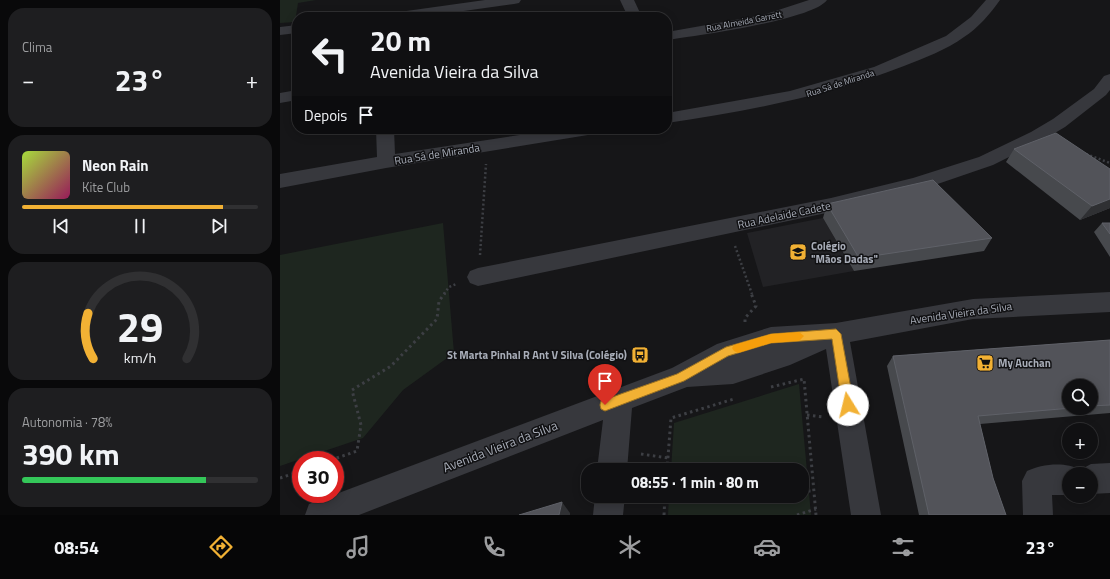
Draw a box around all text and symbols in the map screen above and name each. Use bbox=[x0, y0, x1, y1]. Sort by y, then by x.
street label: Rua Almeida Garrett bbox=[705, 7, 784, 35]
text: 20 m bbox=[370, 19, 431, 62]
icon: left bbox=[304, 28, 356, 80]
text: Clima bbox=[22, 37, 52, 57]
text: 23° bbox=[115, 57, 165, 103]
text: Avenida Vieira da Silva bbox=[370, 58, 539, 85]
text: − bbox=[22, 63, 34, 97]
text: + bbox=[246, 63, 258, 97]
street label: Rua Sá de Miranda bbox=[804, 66, 876, 100]
text: Depois bbox=[304, 104, 347, 127]
icon: arrive bbox=[355, 104, 377, 126]
street label: Rua Sá de Miranda bbox=[393, 139, 481, 169]
text: Neon Rain bbox=[82, 154, 149, 177]
text: Kite Club bbox=[82, 177, 130, 197]
street label: Rua Adelaide Cadete bbox=[736, 197, 833, 233]
icon: previous bbox=[50, 215, 72, 237]
icon: pause bbox=[129, 215, 151, 237]
icon: next bbox=[208, 215, 230, 237]
place label: Colégio "Mãos Dadas" bbox=[811, 238, 878, 267]
school or university icon: Colégio "Mãos Dadas" bbox=[788, 242, 808, 262]
text: 29 bbox=[117, 295, 163, 358]
street label: Avenida Vieira da Silva bbox=[909, 298, 1014, 328]
bus stop icon: St Marta Pinhal R Ant V Silva (Colégio) bbox=[630, 345, 650, 365]
text: km/h bbox=[124, 346, 156, 368]
place label: St Marta Pinhal R Ant V Silva (Colégio) bbox=[447, 347, 627, 363]
supermarket icon: My Auchan bbox=[975, 353, 995, 373]
place label: My Auchan bbox=[998, 355, 1051, 371]
pin bbox=[588, 364, 622, 405]
icon: arrive bbox=[594, 370, 616, 392]
map controls bbox=[1062, 379, 1098, 503]
button: search bbox=[1062, 379, 1098, 415]
position arrow bbox=[827, 384, 869, 426]
text: Autonomia · 78% bbox=[22, 412, 113, 432]
street label: Avenida Vieira da Silva bbox=[440, 415, 561, 477]
button: + bbox=[1062, 423, 1098, 459]
text: 390 km bbox=[22, 431, 120, 477]
speed limit sign: 30 bbox=[292, 451, 344, 503]
button: − bbox=[1062, 467, 1098, 503]
text: 08:55 · 1 min · 80 m bbox=[631, 471, 759, 494]
icon: directions bbox=[207, 533, 235, 561]
icon: music bbox=[344, 533, 372, 561]
icon: phone bbox=[480, 533, 508, 561]
icon: climate bbox=[616, 533, 644, 561]
icon: car bbox=[753, 533, 781, 561]
icon: filters bbox=[889, 533, 917, 561]
text: 08:54 bbox=[54, 534, 99, 561]
text: 23° bbox=[1026, 534, 1056, 561]

